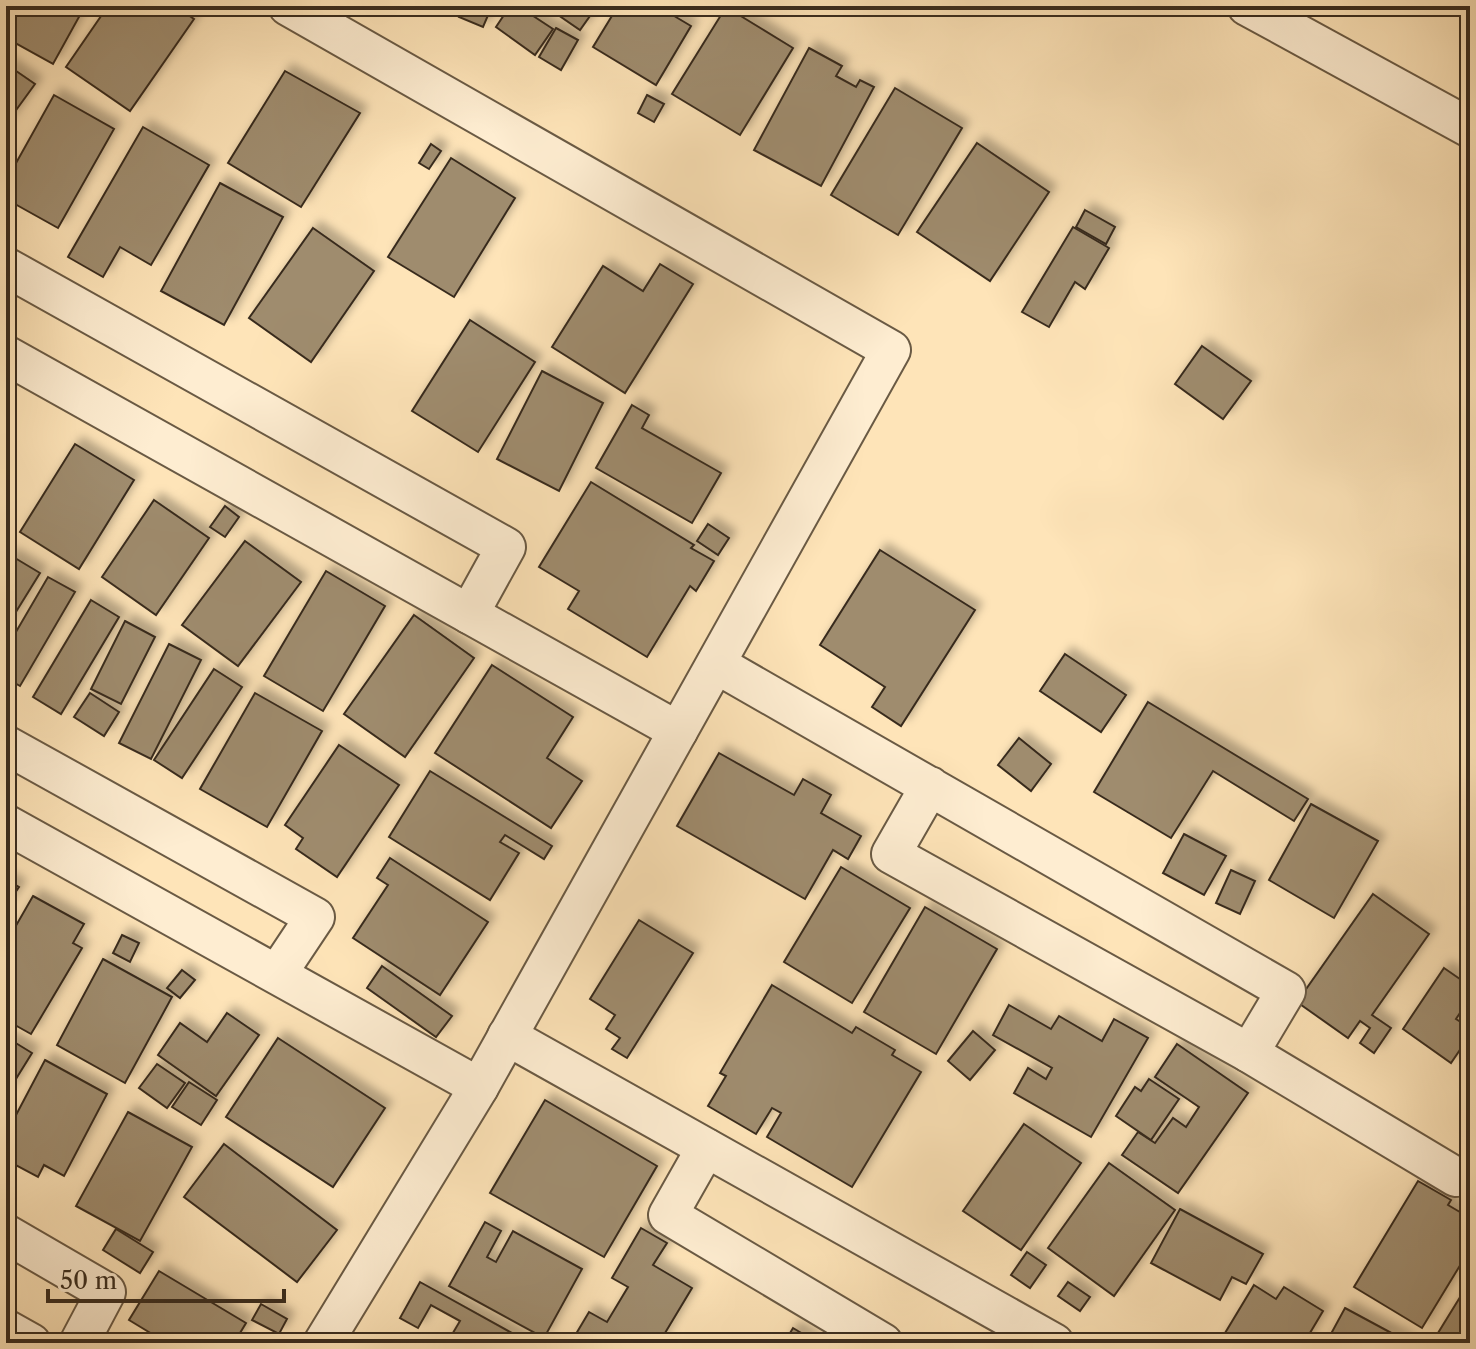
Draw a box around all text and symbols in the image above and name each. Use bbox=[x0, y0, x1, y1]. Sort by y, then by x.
scale bar bbox=[48, 1253, 284, 1303]
text: 50 m bbox=[60, 1266, 117, 1295]

